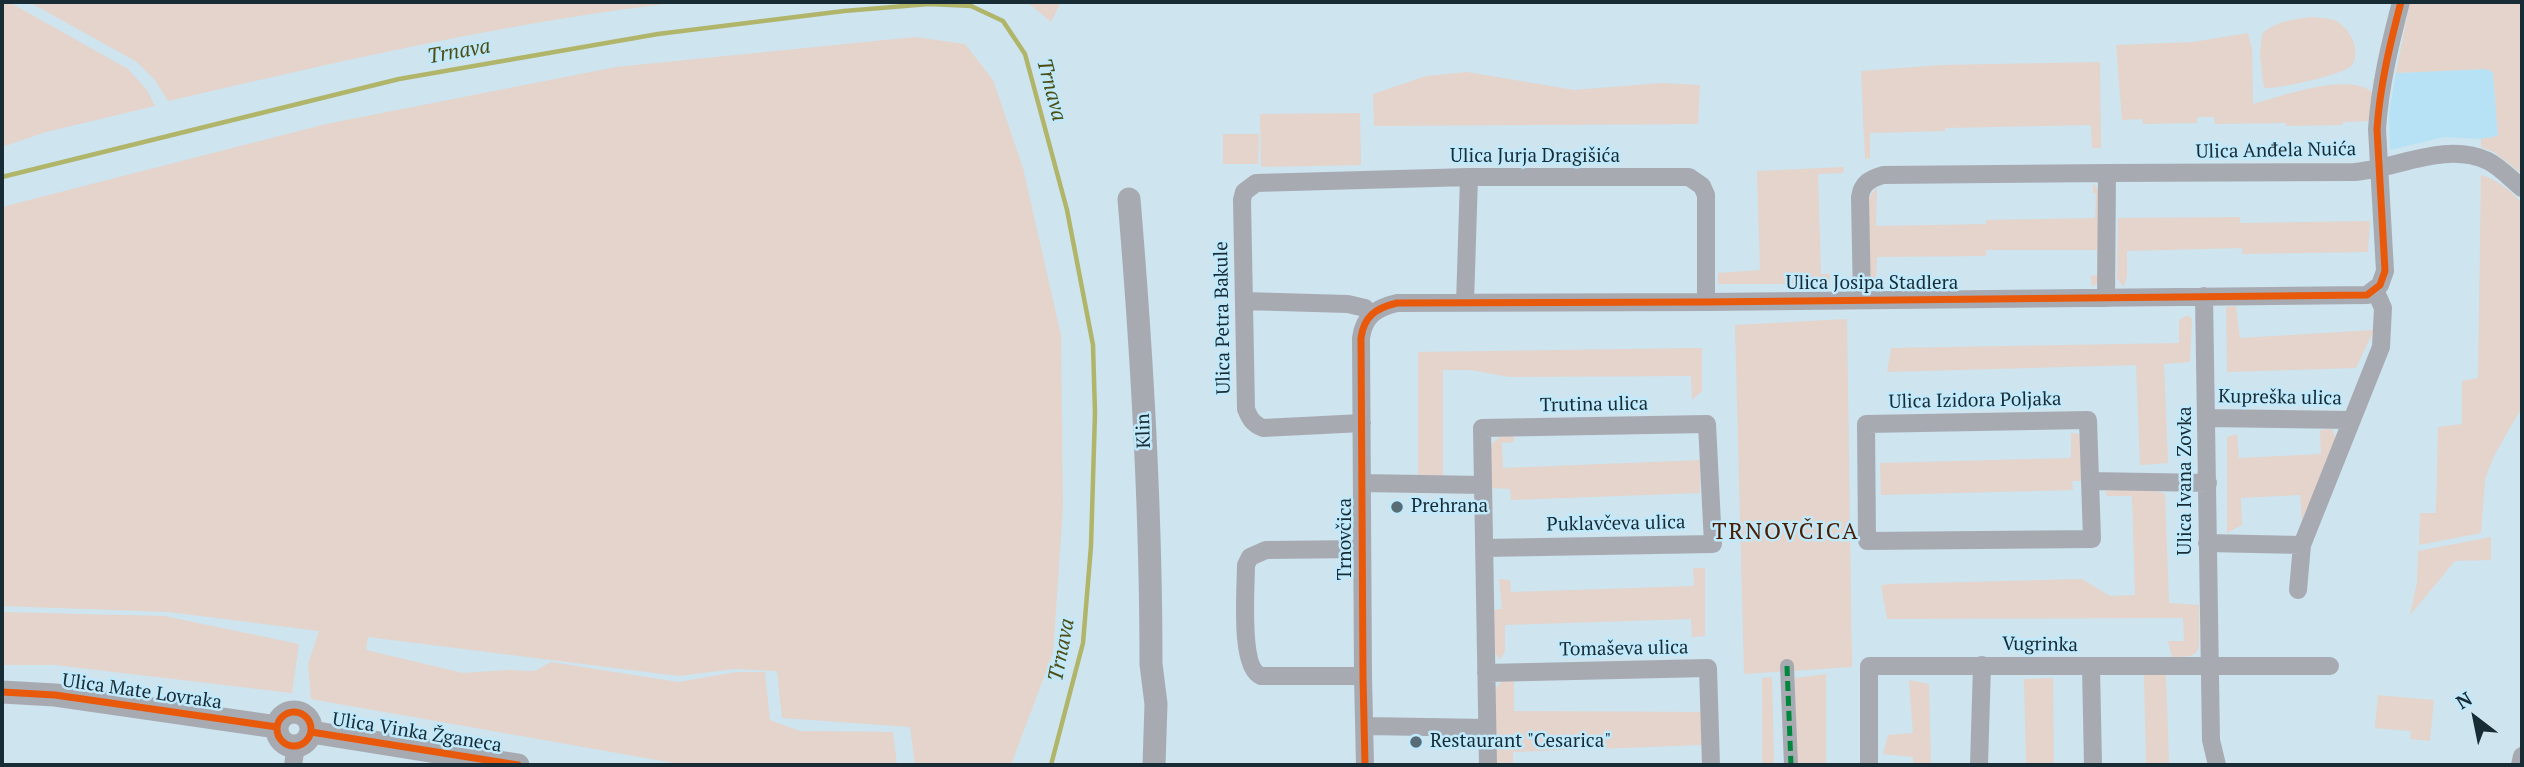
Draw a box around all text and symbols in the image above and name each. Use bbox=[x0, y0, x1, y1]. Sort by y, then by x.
water label: Trnava bbox=[425, 34, 493, 70]
water label: Trnava bbox=[1031, 56, 1071, 124]
street label: Ulica Anđela Nuića bbox=[2196, 138, 2356, 164]
street label: Ulica Jurja Dragišića bbox=[1450, 146, 1620, 168]
street label: Ulica Petra Bakule bbox=[1210, 241, 1236, 395]
street label: Ulica Josipa Stadlera bbox=[1786, 273, 1958, 295]
street label: Kupreška ulica bbox=[2218, 386, 2342, 410]
street label: Ulica Izidora Poljaka bbox=[1888, 388, 2062, 414]
street label: Trutina ulica bbox=[1540, 393, 1648, 417]
street label: Ulica Ivana Zovka bbox=[2175, 406, 2197, 556]
street label: Klin bbox=[1132, 413, 1156, 449]
place label: Prehrana bbox=[1411, 496, 1488, 518]
street label: Trnovčica bbox=[1335, 498, 1357, 580]
marker: Prehrana bbox=[1389, 499, 1405, 515]
street label: Puklavčeva ulica bbox=[1546, 511, 1686, 537]
district label: TRNOVČICA bbox=[1713, 518, 1859, 546]
water label: Trnava bbox=[1044, 616, 1080, 684]
street label: Vugrinka bbox=[2002, 633, 2078, 657]
street label: Tomaševa ulica bbox=[1559, 636, 1689, 662]
street label: Ulica Mate Lovraka bbox=[61, 670, 223, 714]
north arrow bbox=[2440, 683, 2510, 753]
text: N bbox=[2451, 685, 2476, 714]
street label: Ulica Vinka Žganeca bbox=[331, 708, 503, 758]
place label: Restaurant "Cesarica" bbox=[1430, 731, 1612, 753]
marker: Restaurant "Cesarica" bbox=[1408, 734, 1424, 750]

